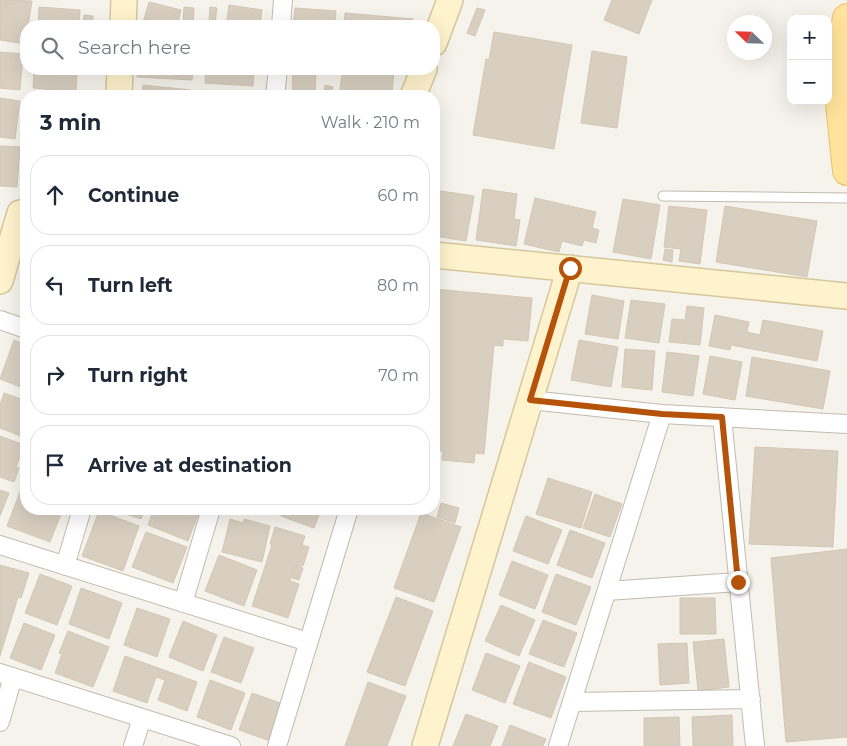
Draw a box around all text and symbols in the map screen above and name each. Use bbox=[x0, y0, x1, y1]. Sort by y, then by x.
north arrow bbox=[727, 15, 772, 60]
map controls bbox=[787, 15, 832, 105]
button: + bbox=[787, 15, 832, 60]
search box bbox=[20, 20, 440, 75]
icon: search bbox=[38, 34, 66, 62]
text: Search here bbox=[78, 36, 191, 59]
button: − bbox=[787, 60, 832, 105]
text: 3 min bbox=[40, 110, 101, 135]
text: Walk · 210 m bbox=[321, 113, 420, 132]
icon: ahead bbox=[41, 181, 69, 209]
text: Continue bbox=[88, 184, 179, 207]
text: 60 m bbox=[377, 186, 419, 205]
route start bbox=[559, 257, 582, 280]
icon: left bbox=[41, 271, 69, 299]
text: Turn left bbox=[88, 274, 173, 297]
text: 80 m bbox=[377, 276, 419, 295]
icon: right bbox=[41, 361, 69, 389]
text: Turn right bbox=[88, 364, 188, 387]
text: 70 m bbox=[378, 366, 419, 385]
icon: arrive bbox=[41, 451, 69, 479]
text: Arrive at destination bbox=[88, 454, 292, 477]
route end bbox=[727, 571, 750, 594]

